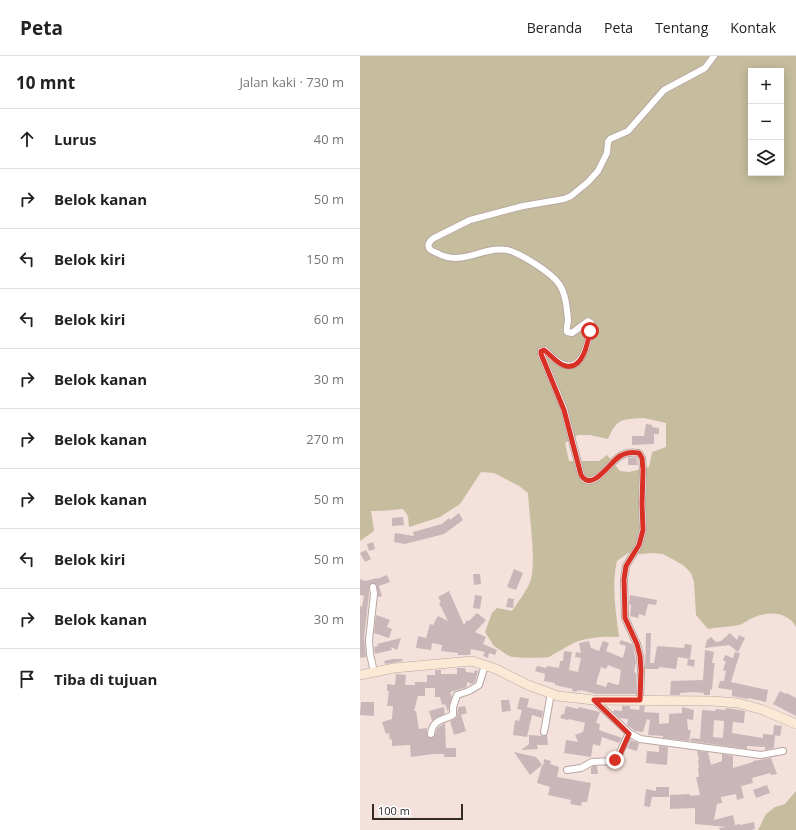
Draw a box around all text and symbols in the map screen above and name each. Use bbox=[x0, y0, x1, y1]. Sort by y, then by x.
text: Peta bbox=[20, 15, 63, 41]
text: Beranda bbox=[527, 18, 582, 37]
text: Peta bbox=[604, 18, 633, 37]
text: Tentang bbox=[655, 18, 708, 37]
text: Kontak bbox=[730, 18, 776, 37]
map controls bbox=[748, 68, 784, 176]
button: + bbox=[748, 68, 784, 104]
text: 10 mnt bbox=[16, 71, 75, 94]
text: Jalan kaki · 730 m bbox=[239, 73, 344, 91]
button: − bbox=[748, 104, 784, 140]
icon: ahead bbox=[16, 128, 38, 150]
text: Lurus bbox=[54, 129, 96, 149]
text: 40 m bbox=[314, 130, 344, 148]
button: layers bbox=[748, 140, 784, 176]
icon: right bbox=[16, 188, 38, 210]
text: Belok kanan bbox=[54, 189, 147, 209]
text: 50 m bbox=[314, 190, 344, 208]
icon: left bbox=[16, 248, 38, 270]
text: Belok kiri bbox=[54, 249, 125, 269]
text: 150 m bbox=[306, 250, 344, 268]
icon: left bbox=[16, 308, 38, 330]
text: Belok kiri bbox=[54, 309, 125, 329]
text: 60 m bbox=[314, 310, 344, 328]
route start bbox=[581, 322, 599, 340]
icon: right bbox=[16, 368, 38, 390]
text: Belok kanan bbox=[54, 369, 147, 389]
text: 30 m bbox=[314, 370, 344, 388]
icon: right bbox=[16, 428, 38, 450]
text: Belok kanan bbox=[54, 429, 147, 449]
text: 270 m bbox=[306, 430, 344, 448]
icon: right bbox=[16, 488, 38, 510]
text: Belok kanan bbox=[54, 489, 147, 509]
text: 50 m bbox=[314, 490, 344, 508]
icon: left bbox=[16, 548, 38, 570]
text: Belok kiri bbox=[54, 549, 125, 569]
text: 50 m bbox=[314, 550, 344, 568]
icon: right bbox=[16, 608, 38, 630]
text: Belok kanan bbox=[54, 609, 147, 629]
text: 30 m bbox=[314, 610, 344, 628]
icon: arrive bbox=[16, 668, 38, 690]
text: Tiba di tujuan bbox=[54, 669, 157, 689]
route end bbox=[606, 751, 624, 769]
scale bar bbox=[372, 802, 463, 821]
text: 100 m bbox=[378, 803, 410, 818]

